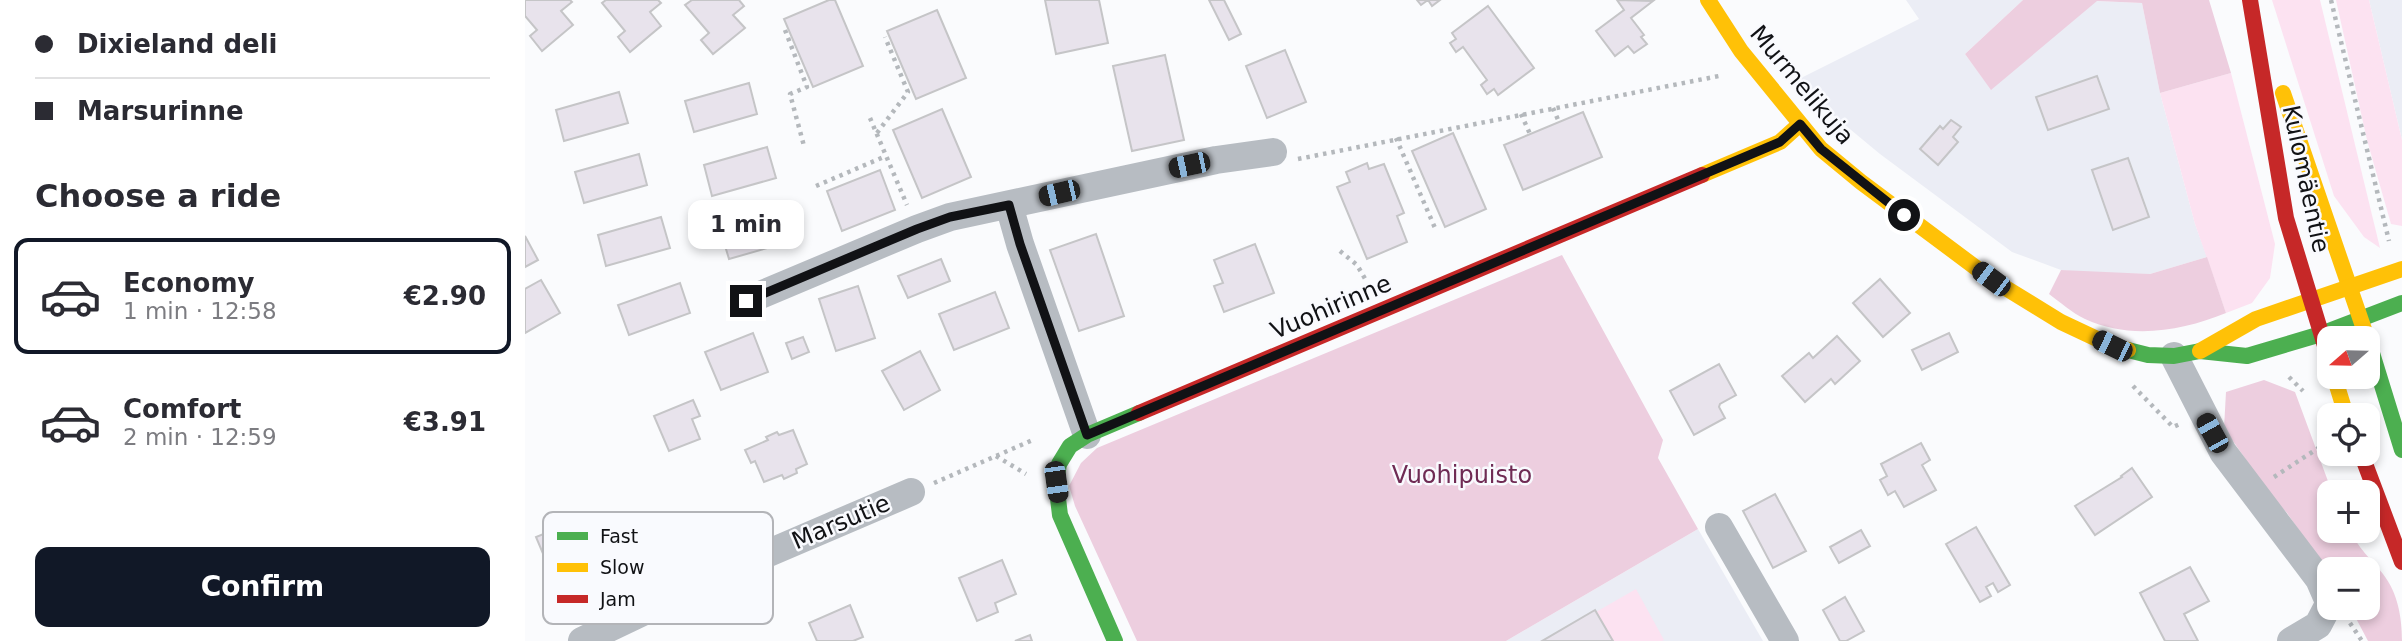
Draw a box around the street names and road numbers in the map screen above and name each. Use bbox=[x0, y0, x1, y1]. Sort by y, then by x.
street label: Murmelikuja bbox=[1744, 20, 1860, 150]
street label: Kulomäentie bbox=[2277, 103, 2335, 255]
street label: Vuohirinne bbox=[1266, 269, 1396, 345]
street label: Marsutie bbox=[788, 489, 894, 555]

